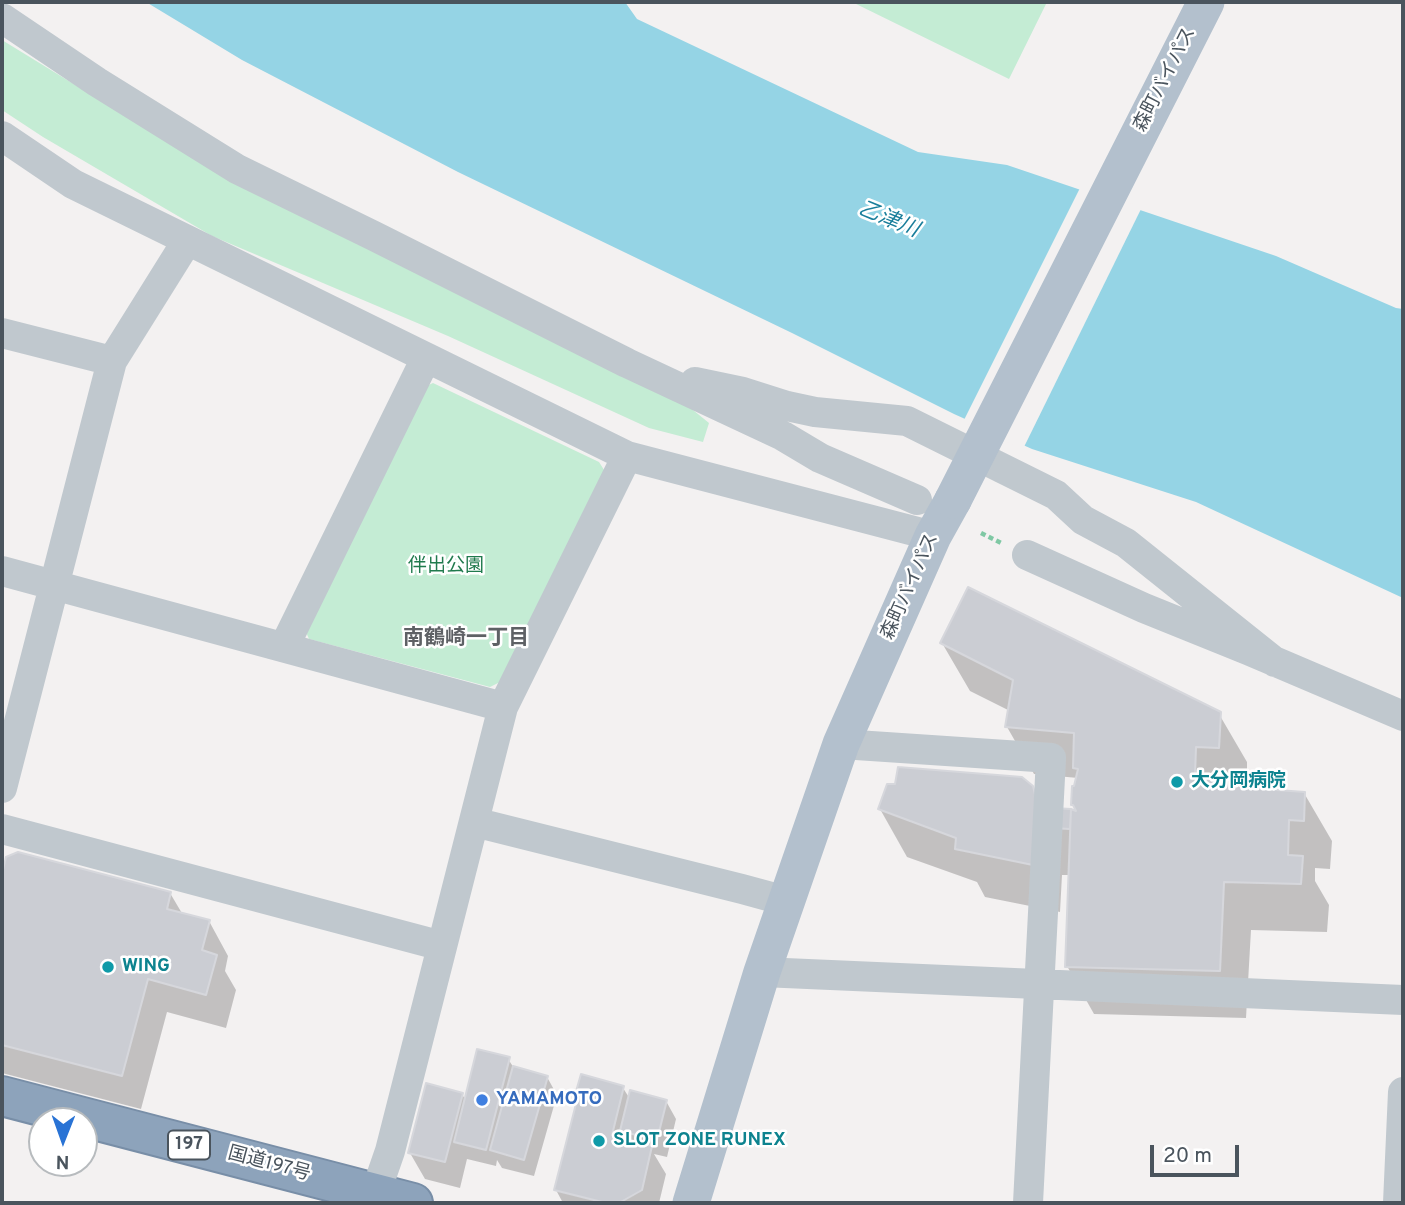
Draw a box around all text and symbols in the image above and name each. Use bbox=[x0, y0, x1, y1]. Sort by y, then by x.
street label: 森町バイパス bbox=[1130, 24, 1202, 136]
water label: 乙津川 bbox=[854, 198, 922, 244]
street label: 森町バイパス bbox=[877, 530, 945, 644]
park label: 伴出公園 bbox=[408, 556, 484, 578]
district label: 南鶴崎一丁目 bbox=[403, 627, 529, 653]
place label: 大分岡病院 bbox=[1191, 771, 1286, 793]
marker: 大分岡病院 bbox=[1169, 774, 1185, 790]
place label: WING bbox=[122, 956, 170, 978]
marker: WING bbox=[100, 959, 116, 975]
place label: YAMAMOTO bbox=[496, 1089, 602, 1111]
marker: YAMAMOTO bbox=[474, 1092, 490, 1108]
north arrow bbox=[28, 1107, 98, 1177]
road number: 197 bbox=[168, 1130, 210, 1160]
place label: SLOT ZONE RUNEX bbox=[613, 1130, 786, 1152]
scale bar bbox=[1153, 1132, 1242, 1176]
marker: SLOT ZONE RUNEX bbox=[591, 1133, 607, 1149]
street label: 国道197号 bbox=[225, 1143, 313, 1187]
text: 20 m bbox=[1163, 1143, 1212, 1170]
text: N bbox=[56, 1149, 70, 1173]

